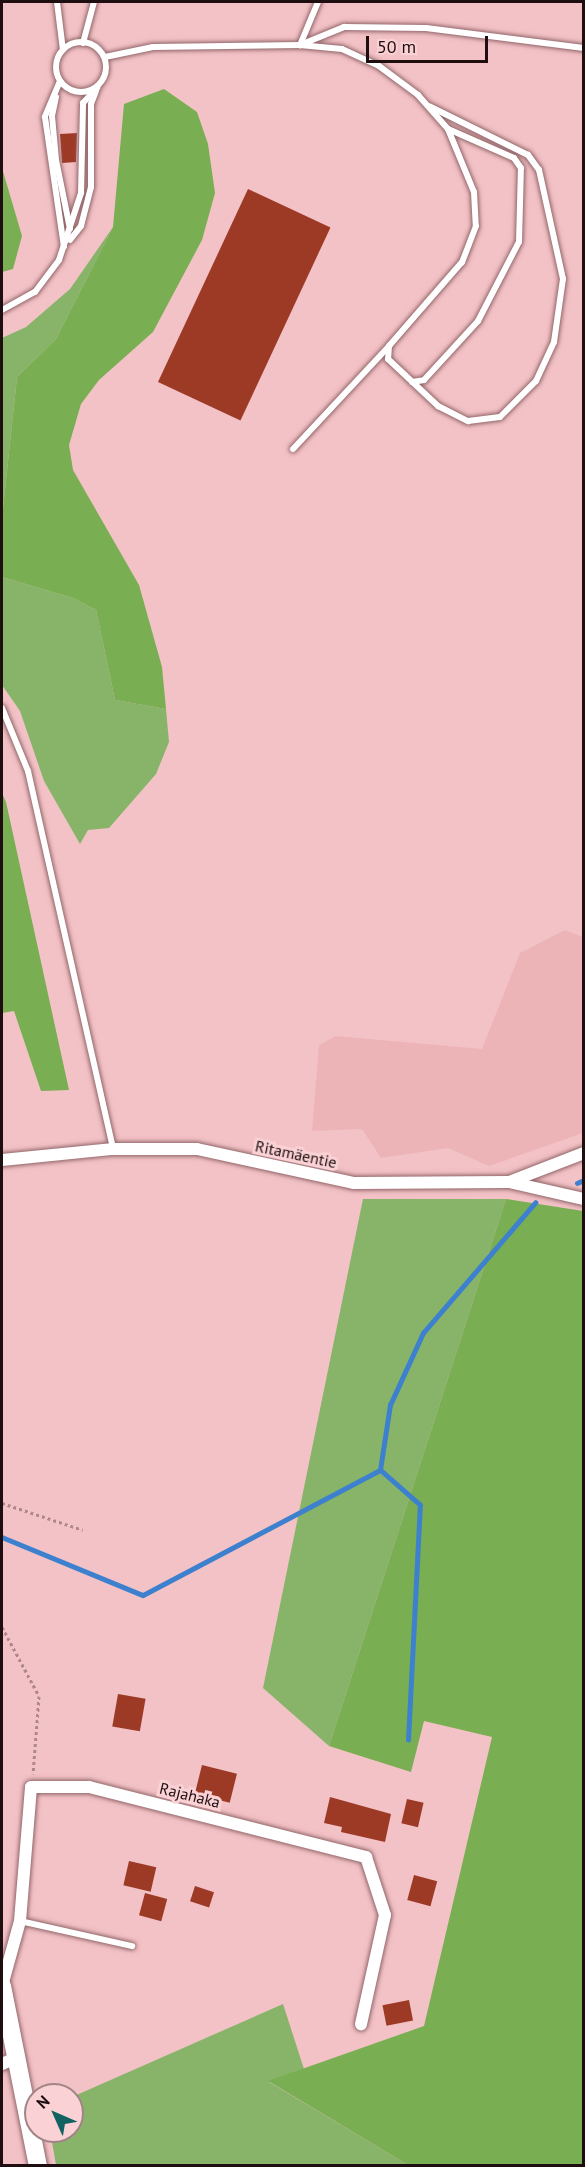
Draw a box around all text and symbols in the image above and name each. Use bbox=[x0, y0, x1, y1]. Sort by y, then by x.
scale bar bbox=[369, 24, 490, 62]
text: 50 m bbox=[377, 35, 416, 58]
street label: Ritamäentie bbox=[254, 1136, 338, 1172]
street label: Rajahaka bbox=[158, 1778, 222, 1812]
north arrow bbox=[24, 2083, 84, 2143]
text: N bbox=[32, 2091, 53, 2112]

